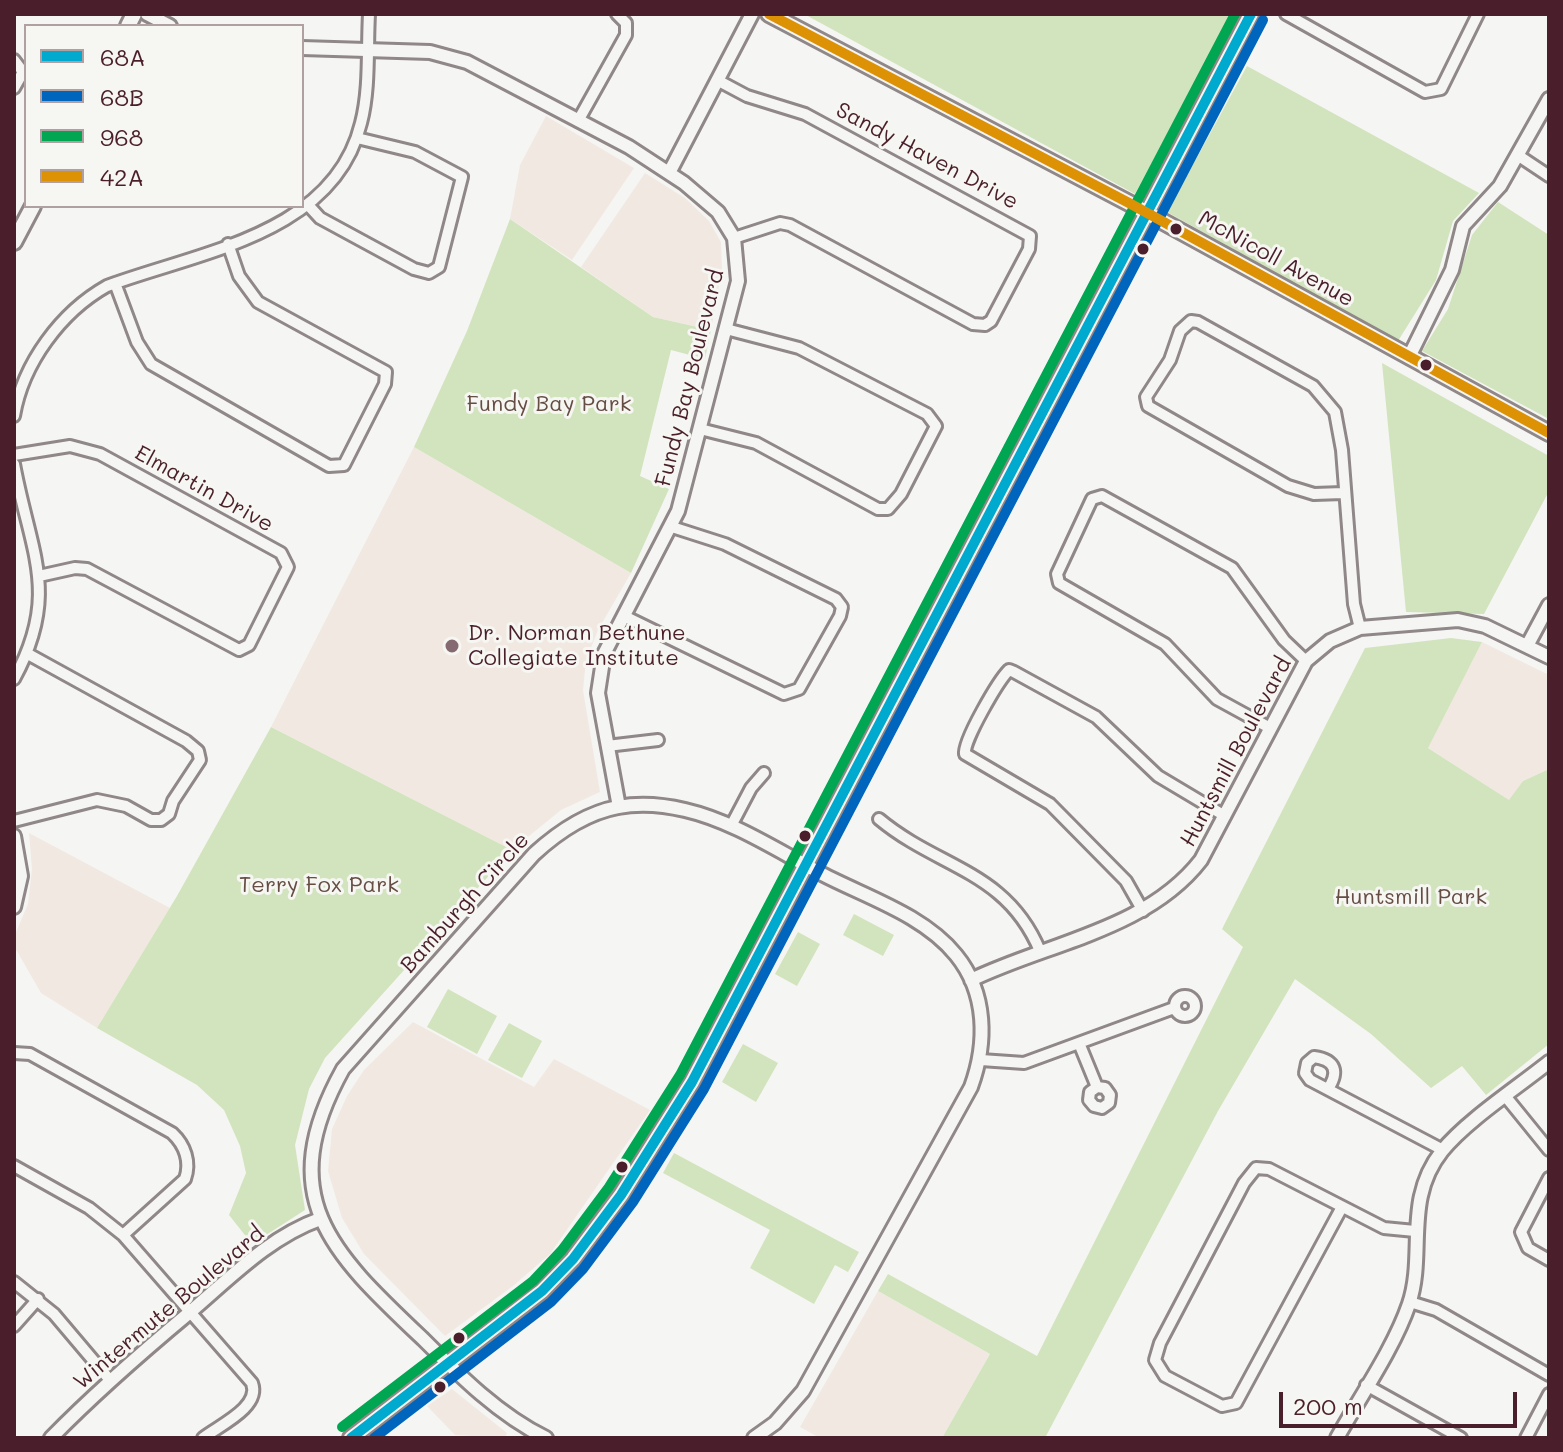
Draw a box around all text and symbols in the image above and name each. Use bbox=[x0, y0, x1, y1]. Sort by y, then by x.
legend bbox=[24, 24, 304, 208]
text: 68A bbox=[100, 41, 146, 72]
text: 68B bbox=[100, 81, 144, 112]
street label: Sandy Haven Drive bbox=[831, 97, 1023, 215]
text: 968 bbox=[100, 121, 143, 152]
text: 42A bbox=[100, 161, 144, 192]
street label: McNicoll Avenue bbox=[1194, 205, 1358, 313]
unlabelled marker bbox=[1168, 221, 1184, 237]
unlabelled marker bbox=[1135, 241, 1151, 257]
street label: Fundy Bay Boulevard bbox=[650, 267, 730, 489]
unlabelled marker bbox=[1418, 357, 1434, 373]
park label: Fundy Bay Park bbox=[467, 391, 631, 417]
street label: Elmartin Drive bbox=[130, 440, 278, 538]
place label: Dr. Norman Bethune Collegiate Institute bbox=[468, 620, 686, 672]
marker: Dr. Norman Bethune Collegiate Institute bbox=[443, 637, 461, 655]
street label: Huntsmill Boulevard bbox=[1175, 653, 1297, 851]
street label: Bamburgh Circle bbox=[395, 827, 535, 979]
unlabelled marker bbox=[797, 828, 813, 844]
park label: Terry Fox Park bbox=[239, 872, 399, 898]
park label: Huntsmill Park bbox=[1335, 884, 1487, 910]
unlabelled marker bbox=[614, 1159, 630, 1175]
street label: Wintermute Boulevard bbox=[68, 1221, 270, 1395]
unlabelled marker bbox=[451, 1330, 467, 1346]
scale bar bbox=[1283, 1376, 1521, 1426]
unlabelled marker bbox=[432, 1379, 448, 1395]
text: 200 m bbox=[1293, 1390, 1363, 1421]

